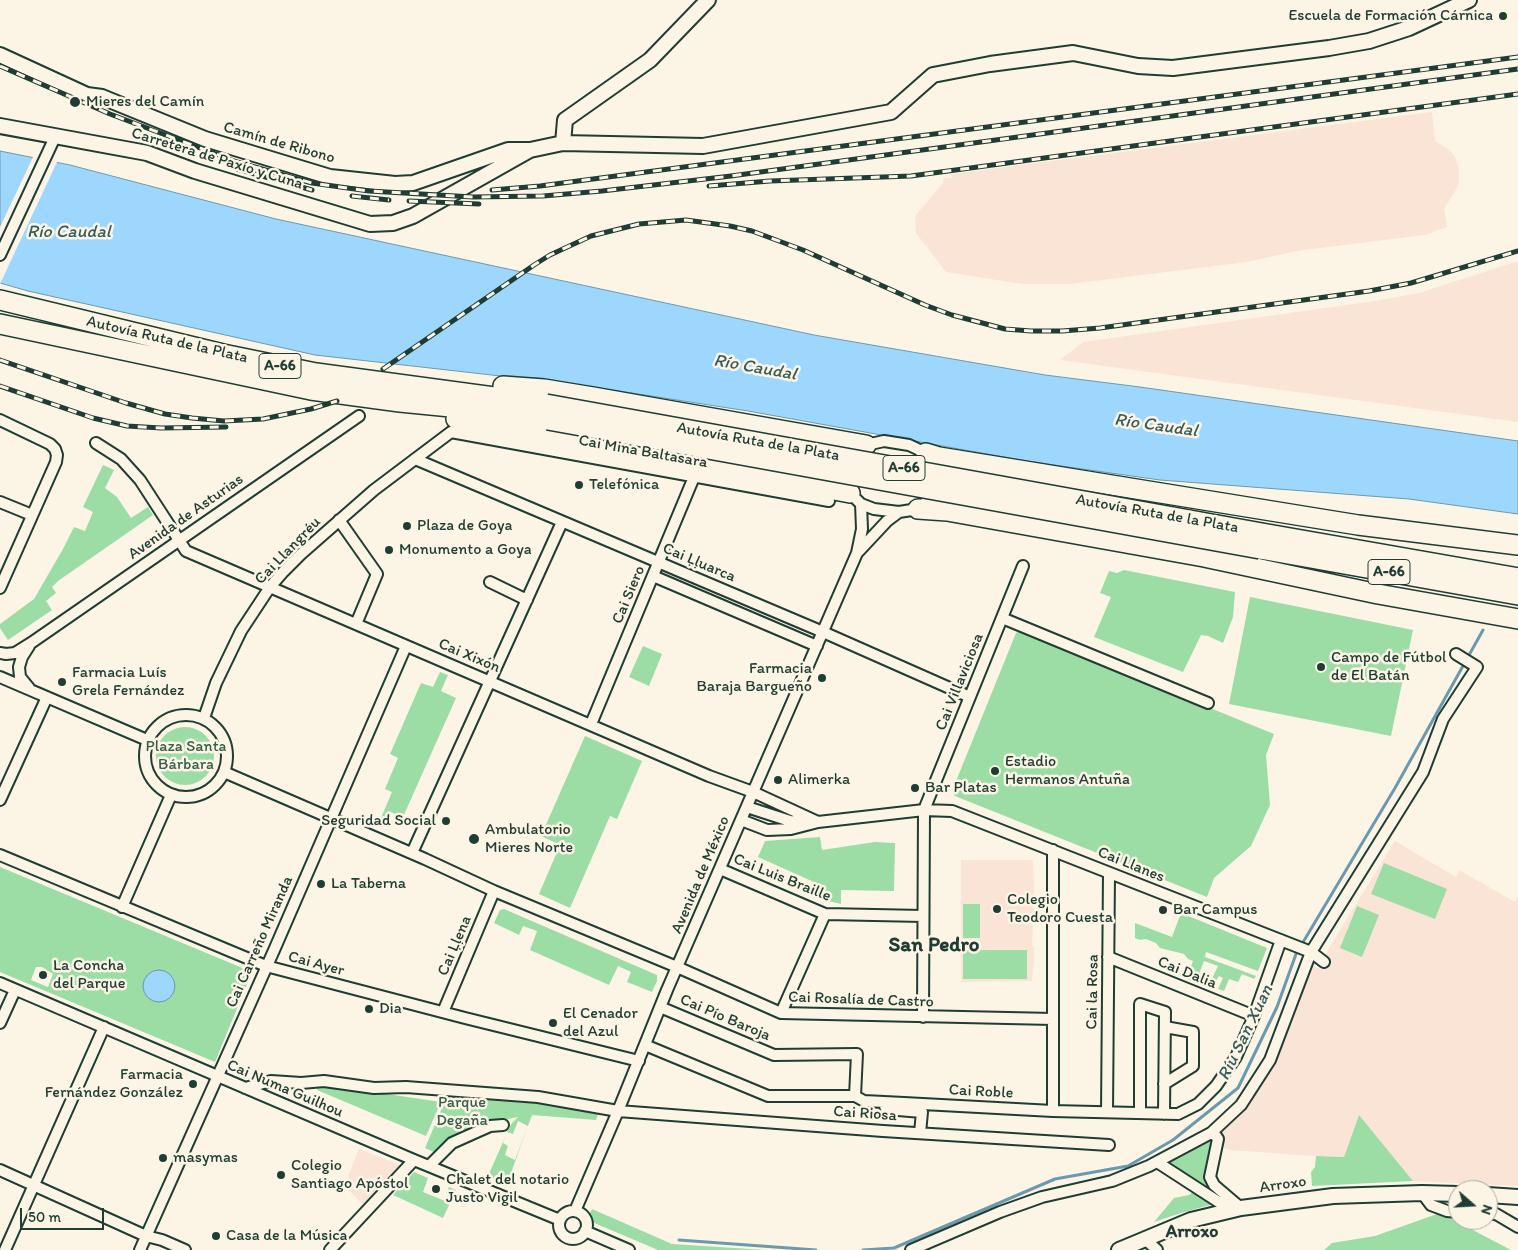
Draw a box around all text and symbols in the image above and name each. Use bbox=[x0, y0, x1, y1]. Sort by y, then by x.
place label: Escuela de Formación Cárnica bbox=[1289, 6, 1493, 26]
marker: Escuela de Formación Cárnica bbox=[1497, 10, 1509, 22]
place label: Mieres del Camín bbox=[86, 92, 204, 112]
marker: Mieres del Camín bbox=[68, 95, 82, 109]
street label: Camín de Ribono bbox=[221, 118, 337, 168]
street label: Carretera de Paxío y Cuna bbox=[129, 124, 305, 194]
water label: Río Caudal bbox=[27, 221, 111, 243]
street label: Autovía Ruta de la Plata bbox=[85, 312, 249, 368]
water label: Río Caudal bbox=[712, 350, 798, 386]
road number: A-66 bbox=[259, 354, 301, 378]
water label: Río Caudal bbox=[1113, 409, 1199, 443]
street label: Autovía Ruta de la Plata bbox=[675, 418, 841, 466]
street label: Cai Mina Baltasara bbox=[577, 431, 709, 473]
road number: A-66 bbox=[883, 456, 925, 480]
street label: Avenida de Asturias bbox=[125, 470, 247, 564]
place label: Telefónica bbox=[589, 475, 659, 495]
marker: Telefónica bbox=[573, 479, 585, 491]
street label: Autovía Ruta de la Plata bbox=[1074, 490, 1240, 538]
street label: Cai Llangréu bbox=[251, 513, 325, 589]
place label: Plaza de Goya bbox=[417, 516, 512, 536]
marker: Plaza de Goya bbox=[401, 520, 413, 532]
street label: Cai Ḷḷuarca bbox=[660, 539, 738, 587]
place label: Monumento a Goya bbox=[399, 540, 532, 560]
marker: Monumento a Goya bbox=[383, 544, 395, 556]
road number: A-66 bbox=[1368, 560, 1410, 584]
street label: Cai Siero bbox=[608, 563, 650, 627]
street label: Cai Villaviciosa bbox=[932, 630, 988, 734]
street label: Cai Xixón bbox=[435, 634, 503, 678]
place label: Campo de Fútbol de El Batán bbox=[1331, 648, 1447, 686]
place label: Farmacia Baraja Bargueño bbox=[696, 659, 812, 697]
marker: Campo de Fútbol de El Batán bbox=[1315, 661, 1327, 673]
place label: Farmacia Luís Grela Fernández bbox=[72, 663, 184, 701]
marker: Farmacia Baraja Bargueño bbox=[816, 672, 828, 684]
marker: Farmacia Luís Grela Fernández bbox=[56, 676, 68, 688]
park label: Plaza Santa Bárbara bbox=[146, 737, 226, 775]
place label: Estadio Hermanos Antuña bbox=[1005, 752, 1130, 790]
marker: Estadio Hermanos Antuña bbox=[989, 765, 1001, 777]
place label: Alimerka bbox=[788, 770, 850, 790]
marker: Alimerka bbox=[772, 774, 784, 786]
place label: Bar Platas bbox=[925, 778, 997, 798]
marker: Bar Platas bbox=[909, 782, 921, 794]
place label: Seguridad Social bbox=[321, 811, 436, 831]
street label: Avenida de México bbox=[668, 813, 734, 937]
marker: Seguridad Social bbox=[440, 815, 452, 827]
place label: Ambulatorio Mieres Norte bbox=[485, 820, 573, 858]
marker: Ambulatorio Mieres Norte bbox=[467, 832, 481, 846]
street label: Cai Llanes bbox=[1095, 843, 1167, 887]
street label: Cai Luis Braille bbox=[730, 850, 834, 906]
street label: Cai Carreño Miranda bbox=[222, 873, 298, 1011]
place label: La Taberna bbox=[331, 874, 406, 894]
marker: La Taberna bbox=[315, 878, 327, 890]
place label: Colegio Teodoro Cuesta bbox=[1007, 890, 1113, 928]
place label: Bar Campus bbox=[1173, 900, 1258, 920]
marker: Colegio Teodoro Cuesta bbox=[991, 903, 1003, 915]
marker: Bar Campus bbox=[1157, 904, 1169, 916]
street label: Cai Ḷḷena bbox=[434, 913, 476, 979]
district label: San Pedro bbox=[889, 933, 979, 959]
street label: Cai Ayer bbox=[286, 947, 346, 981]
street label: Cai Dalia bbox=[1155, 952, 1219, 994]
street label: Cai la Rosa bbox=[1083, 954, 1103, 1030]
place label: La Concha del Parque bbox=[53, 956, 125, 994]
marker: La Concha del Parque bbox=[37, 969, 49, 981]
water label: Ríu San Xuan bbox=[1214, 982, 1278, 1084]
street label: Cai Rosalía de Castro bbox=[788, 988, 934, 1012]
street label: Cai Pío Baroja bbox=[677, 990, 773, 1046]
place label: Dia bbox=[379, 999, 402, 1019]
marker: Dia bbox=[363, 1003, 375, 1015]
place label: El Cenador del Azul bbox=[563, 1004, 638, 1042]
marker: El Cenador del Azul bbox=[547, 1017, 559, 1029]
street label: Cai Numa Guilhou bbox=[224, 1056, 346, 1122]
place label: Farmacia Fernández González bbox=[45, 1065, 183, 1103]
marker: Farmacia Fernández González bbox=[187, 1078, 199, 1090]
street label: Cai Roble bbox=[948, 1081, 1014, 1103]
park label: Parque Degaña bbox=[436, 1093, 488, 1131]
street label: Cai Riosa bbox=[833, 1102, 897, 1126]
place label: masymas bbox=[173, 1148, 238, 1168]
marker: masymas bbox=[157, 1152, 169, 1164]
place label: Colegio Santiago Apóstol bbox=[291, 1156, 409, 1194]
marker: Colegio Santiago Apóstol bbox=[275, 1169, 287, 1181]
place label: Chalet del notario Justo Vigil bbox=[446, 1170, 569, 1208]
street label: Arroxo bbox=[1258, 1172, 1308, 1198]
north arrow bbox=[1448, 1180, 1498, 1230]
marker: Chalet del notario Justo Vigil bbox=[430, 1183, 442, 1195]
scale bar bbox=[22, 1198, 106, 1230]
text: N bbox=[1477, 1202, 1496, 1217]
text: 50 m bbox=[28, 1208, 61, 1226]
district label: Arroxo bbox=[1166, 1221, 1218, 1243]
place label: Casa de la Música bbox=[226, 1226, 347, 1246]
marker: Casa de la Música bbox=[210, 1230, 222, 1242]

